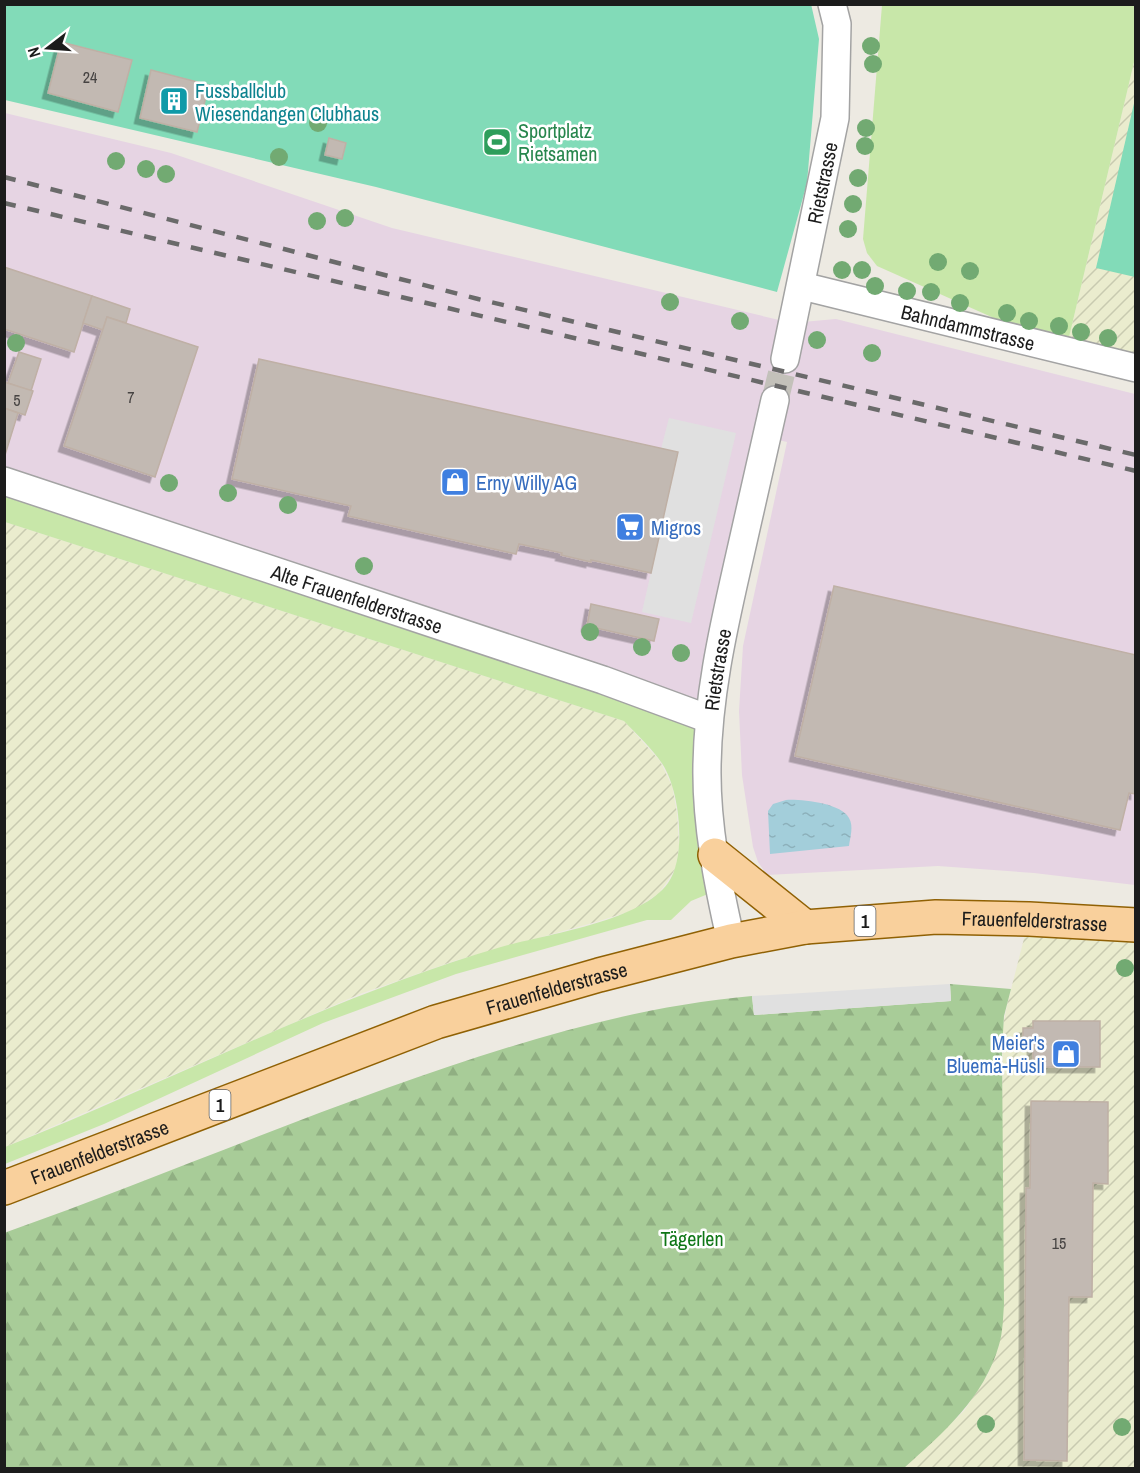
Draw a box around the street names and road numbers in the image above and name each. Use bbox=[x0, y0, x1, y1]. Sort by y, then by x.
street label: Rietstrasse bbox=[800, 139, 843, 226]
street label: Bahndammstrasse bbox=[898, 297, 1038, 356]
street label: Alte Frauenfelderstrasse bbox=[267, 557, 446, 639]
street label: Rietstrasse bbox=[697, 626, 737, 712]
street label: Frauenfelderstrasse bbox=[961, 904, 1108, 937]
road number: 1 bbox=[854, 906, 876, 936]
street label: Frauenfelderstrasse bbox=[482, 955, 630, 1020]
road number: 1 bbox=[210, 1090, 230, 1120]
street label: Frauenfelderstrasse bbox=[26, 1113, 172, 1190]

